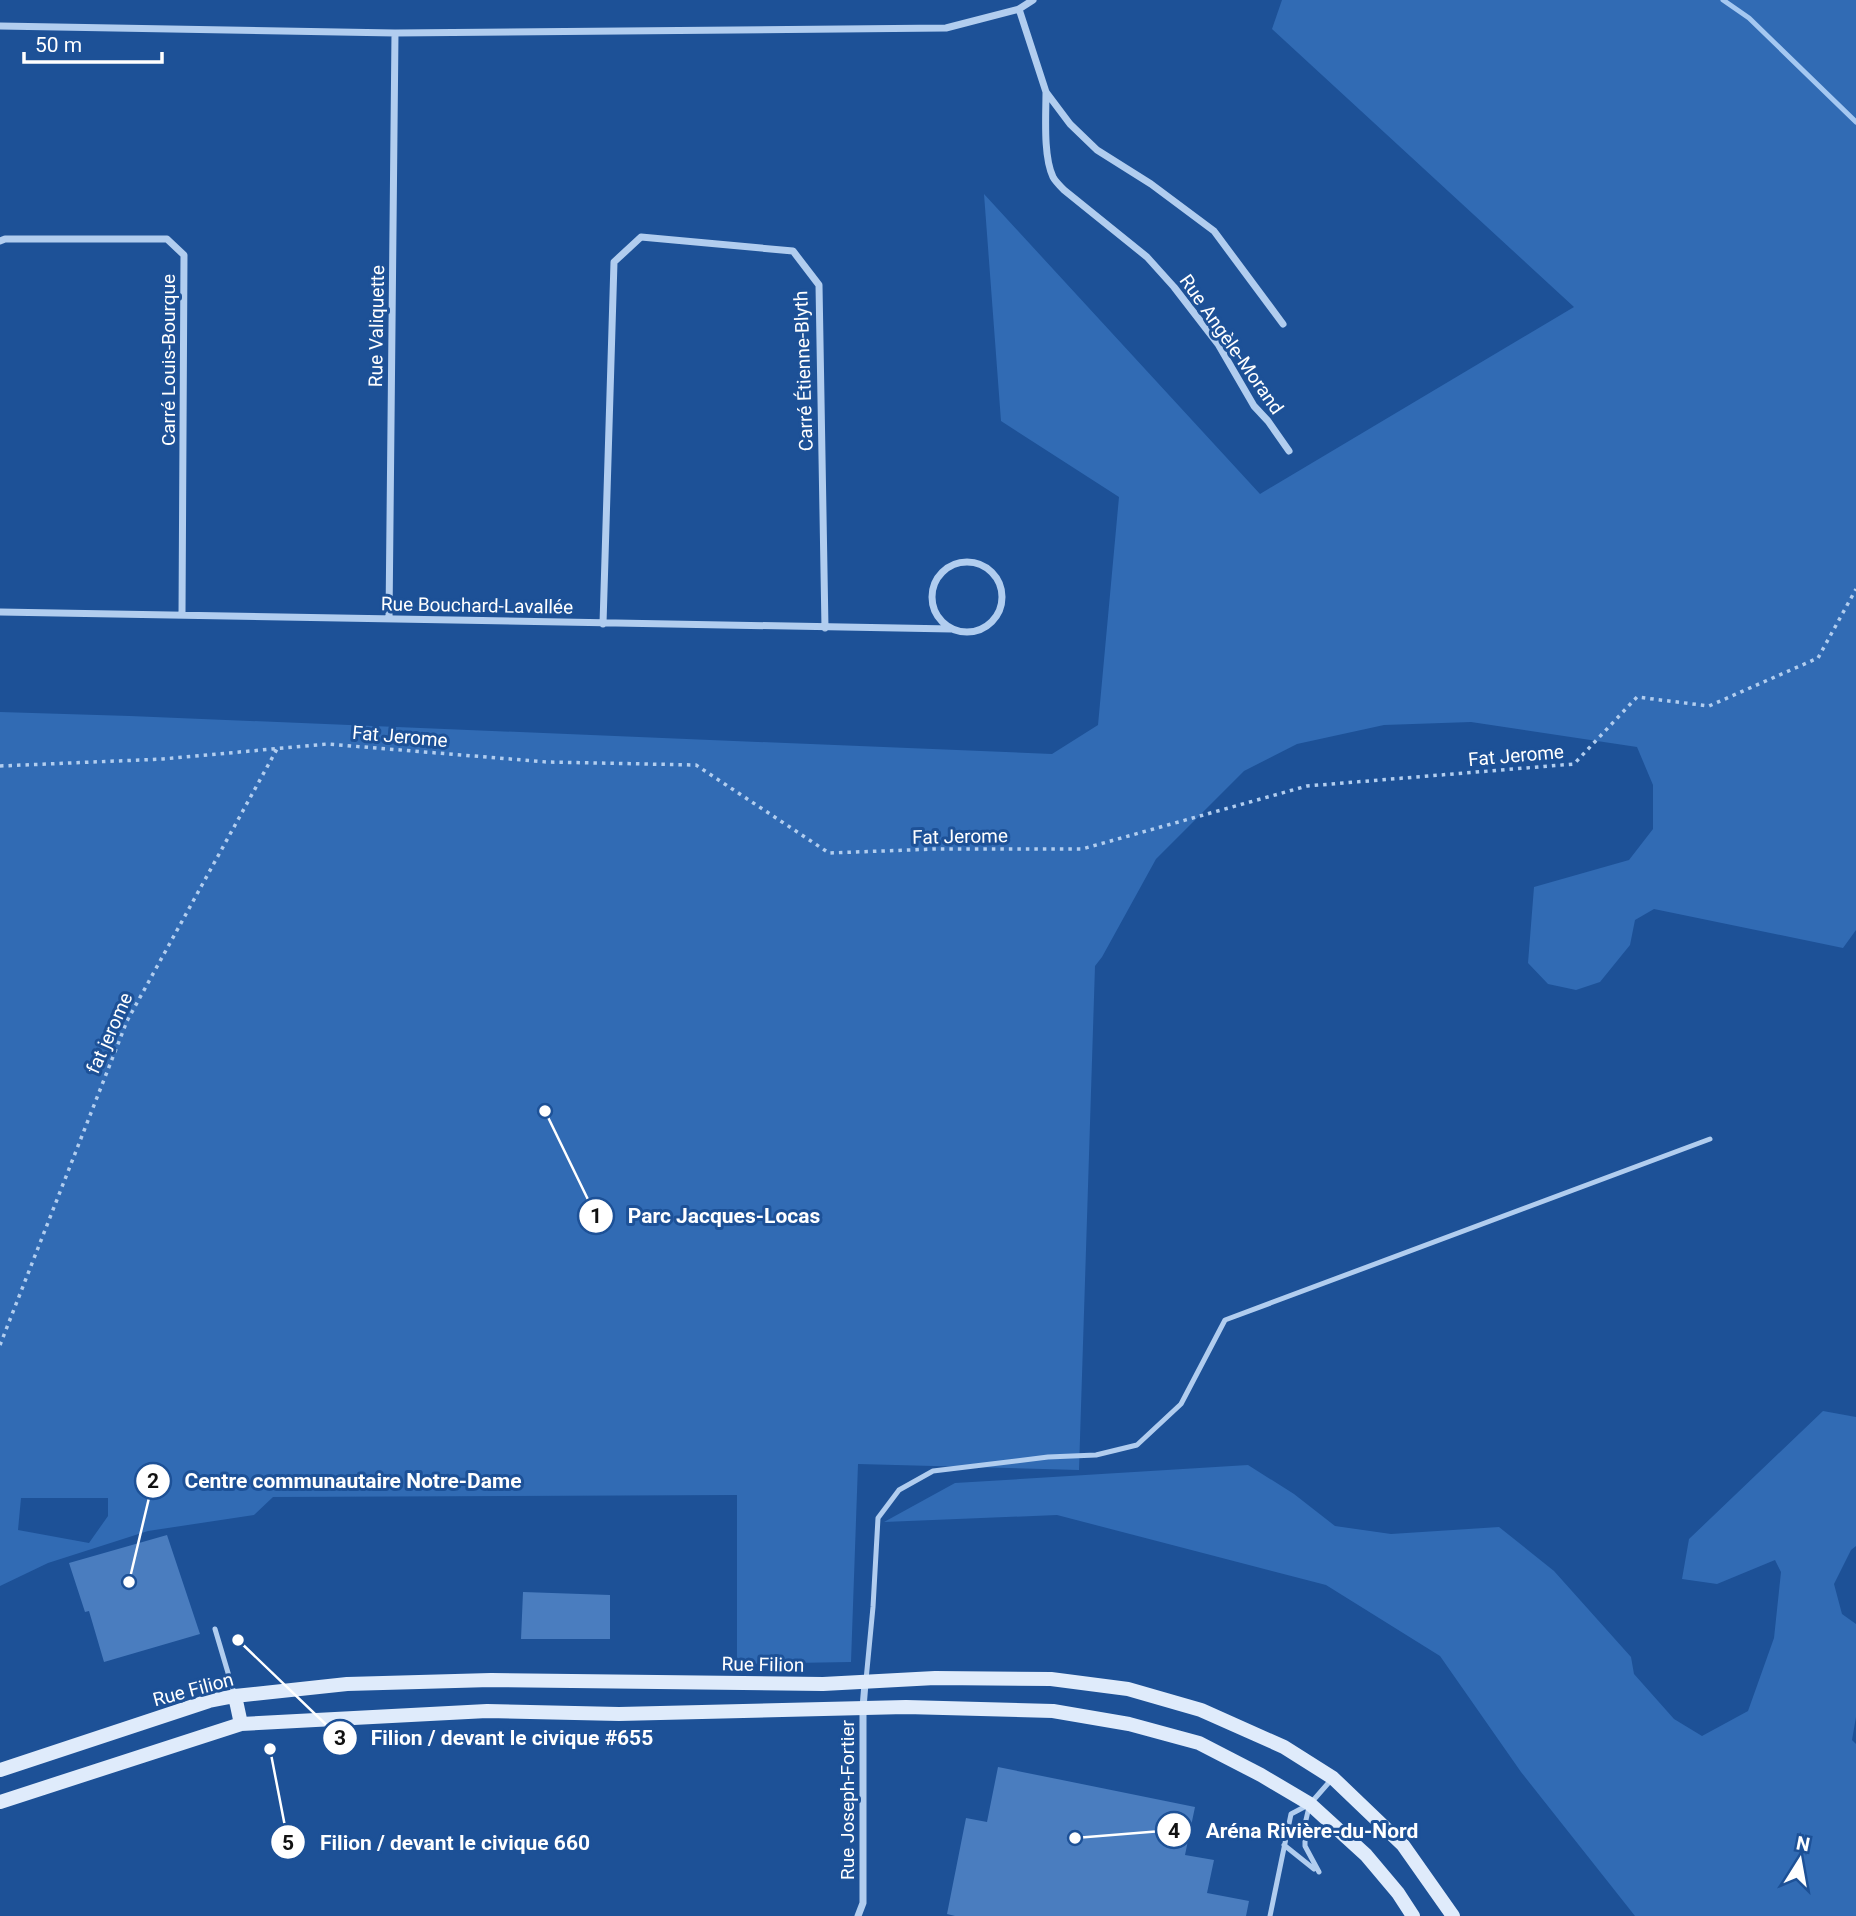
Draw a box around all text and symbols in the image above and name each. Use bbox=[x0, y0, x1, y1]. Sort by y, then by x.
scale bar bbox=[24, 21, 163, 65]
text: 50 m bbox=[35, 33, 82, 57]
street label: Rue Valiquette bbox=[364, 265, 389, 387]
street label: Rue Angèle-Morand bbox=[1175, 270, 1289, 419]
street label: Carré Louis-Bourque bbox=[157, 274, 180, 446]
street label: Carré Étienne-Blyth bbox=[789, 290, 818, 452]
street label: Rue Bouchard-Lavallée bbox=[381, 592, 573, 619]
street label: Fat Jerome bbox=[351, 721, 449, 752]
street label: Fat Jerome bbox=[1467, 740, 1565, 771]
street label: Fat Jerome bbox=[912, 824, 1008, 849]
street label: fat jerome bbox=[81, 989, 138, 1077]
callout: Parc Jacques-Locas bbox=[579, 1195, 834, 1237]
text: 1 bbox=[590, 1204, 602, 1228]
text: Parc Jacques-Locas bbox=[628, 1204, 820, 1228]
callout: Centre communautaire Notre-Dame bbox=[136, 1460, 536, 1502]
text: 2 bbox=[147, 1469, 159, 1493]
text: Centre communautaire Notre-Dame bbox=[185, 1469, 521, 1493]
street label: Rue Filion bbox=[721, 1652, 805, 1677]
street label: Rue Filion bbox=[150, 1668, 236, 1711]
callout: Filion / devant le civique #655 bbox=[322, 1717, 668, 1759]
street label: Rue Joseph-Fortier bbox=[836, 1719, 859, 1880]
text: 3 bbox=[334, 1726, 346, 1750]
text: Filion / devant le civique #655 bbox=[371, 1726, 653, 1750]
callout: Aréna Rivière-du-Nord bbox=[1157, 1809, 1432, 1851]
text: 4 bbox=[1168, 1819, 1180, 1843]
text: Aréna Rivière-du-Nord bbox=[1206, 1819, 1418, 1843]
callout: Filion / devant le civique 660 bbox=[271, 1821, 604, 1863]
north arrow bbox=[1765, 1825, 1835, 1895]
text: 5 bbox=[282, 1831, 294, 1855]
text: Filion / devant le civique 660 bbox=[320, 1831, 590, 1855]
text: N bbox=[1794, 1831, 1812, 1856]

